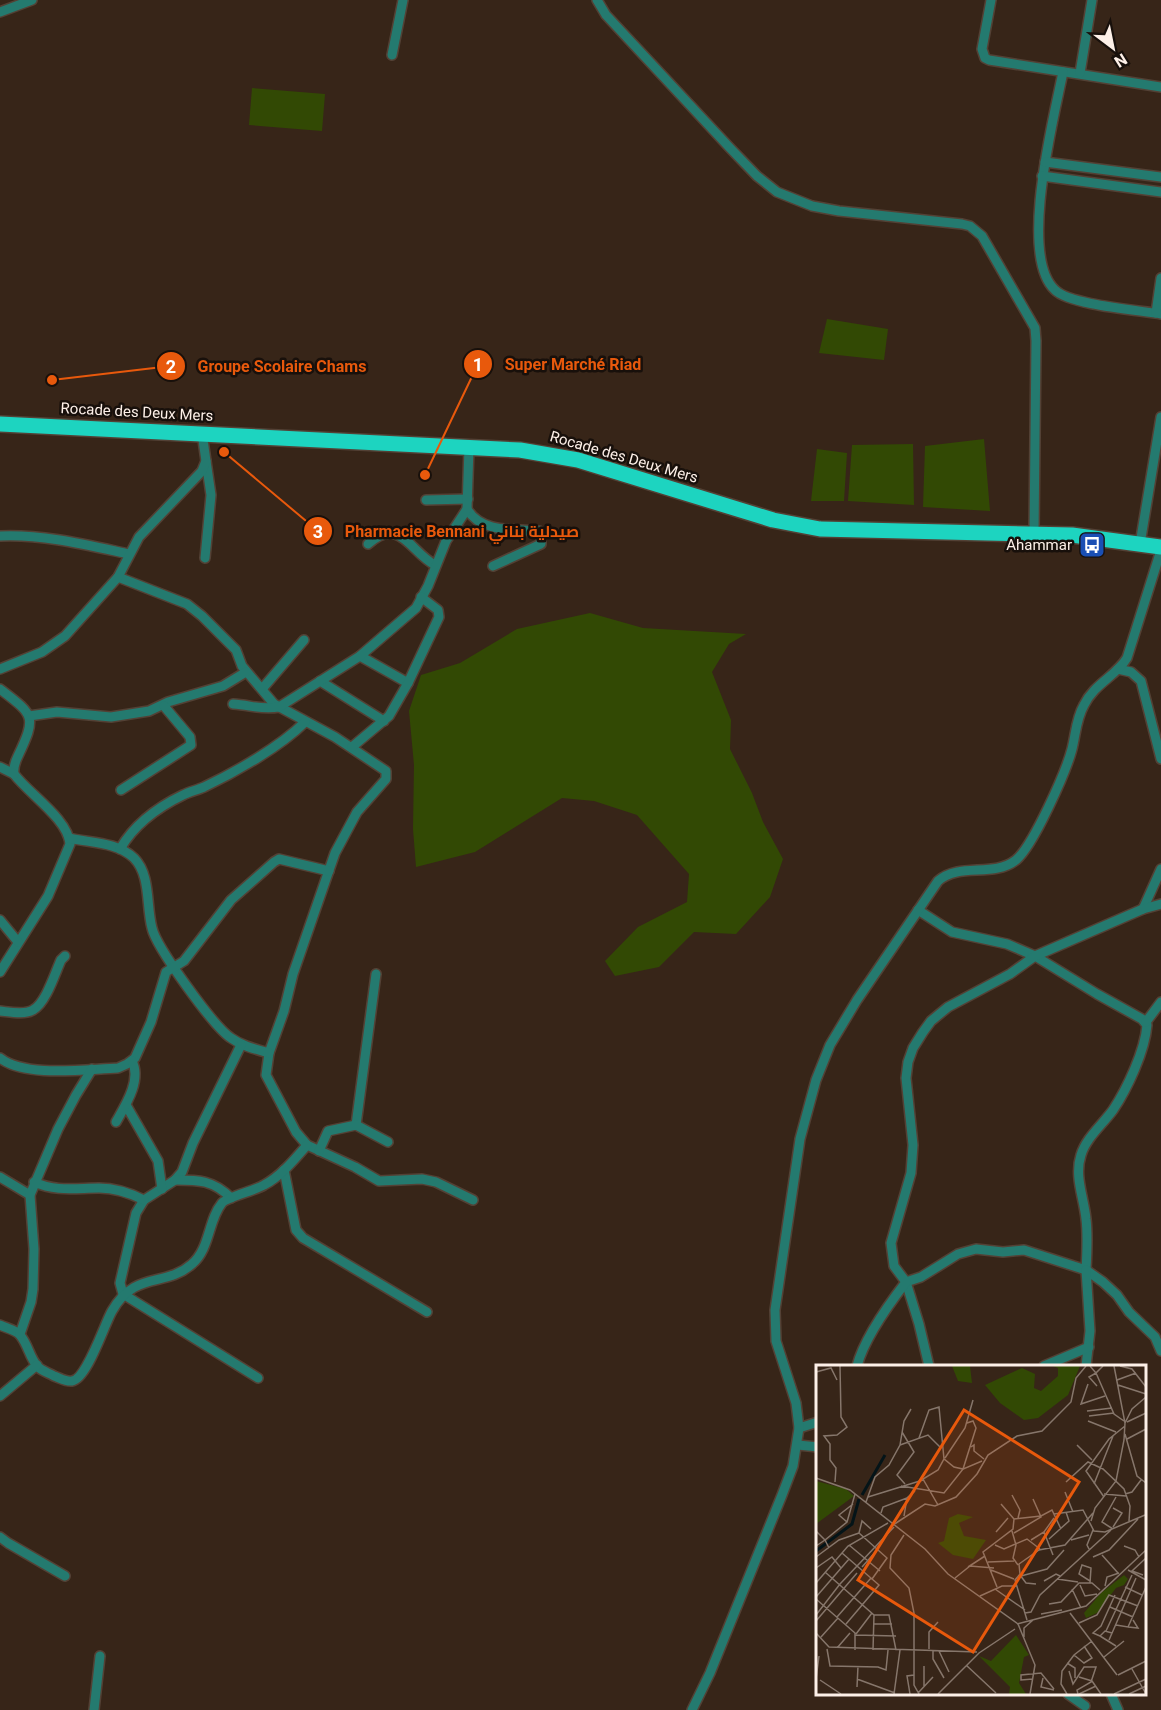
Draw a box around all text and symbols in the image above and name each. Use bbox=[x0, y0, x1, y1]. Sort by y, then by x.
north arrow bbox=[1083, 18, 1143, 78]
text: N bbox=[1111, 49, 1131, 71]
callout: Super Marché Riad bbox=[463, 347, 653, 381]
callout: Groupe Scolaire Chams bbox=[156, 349, 379, 383]
text: 1 bbox=[473, 354, 483, 375]
text: Super Marché Riad bbox=[505, 355, 641, 374]
text: 2 bbox=[166, 356, 176, 377]
text: Groupe Scolaire Chams bbox=[198, 357, 366, 376]
street label: Rocade des Deux Mers bbox=[60, 399, 214, 425]
street label: Rocade des Deux Mers bbox=[548, 427, 700, 487]
callout: Pharmacie Bennani صيدلية بناني bbox=[303, 514, 591, 548]
text: 3 bbox=[313, 521, 323, 542]
text: Pharmacie Bennani صيدلية بناني bbox=[345, 522, 579, 544]
bus stop icon: Ahammar bbox=[1077, 530, 1107, 560]
place label: Ahammar bbox=[1006, 536, 1072, 554]
inset map bbox=[816, 1365, 1146, 1695]

